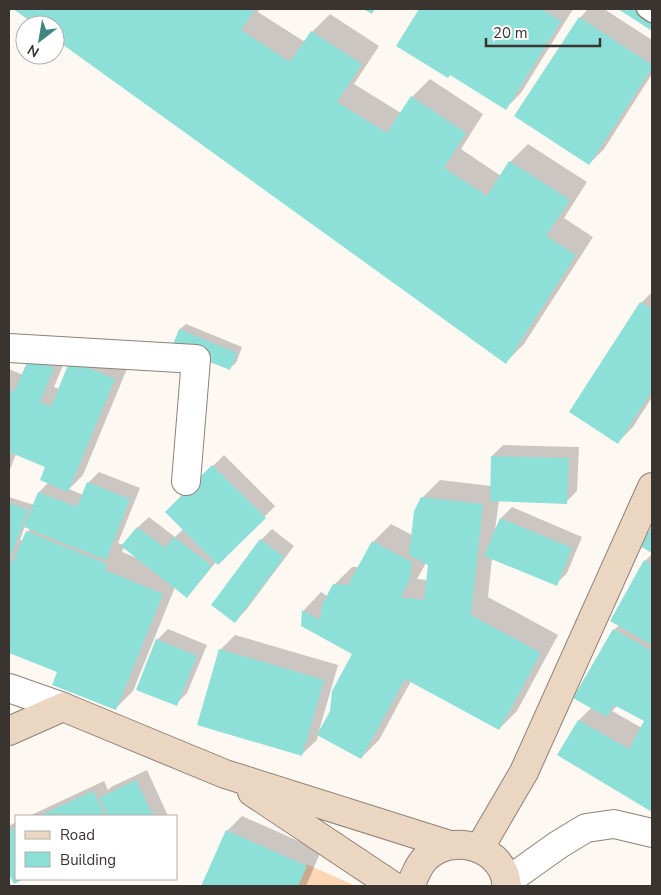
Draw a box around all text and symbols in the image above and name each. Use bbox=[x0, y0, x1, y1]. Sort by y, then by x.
north arrow bbox=[15, 15, 65, 65]
scale bar bbox=[486, 15, 600, 47]
text: 20 m bbox=[493, 23, 528, 43]
text: N bbox=[24, 40, 43, 62]
legend bbox=[15, 815, 178, 880]
text: Road bbox=[60, 825, 95, 845]
text: Building bbox=[60, 850, 116, 870]

